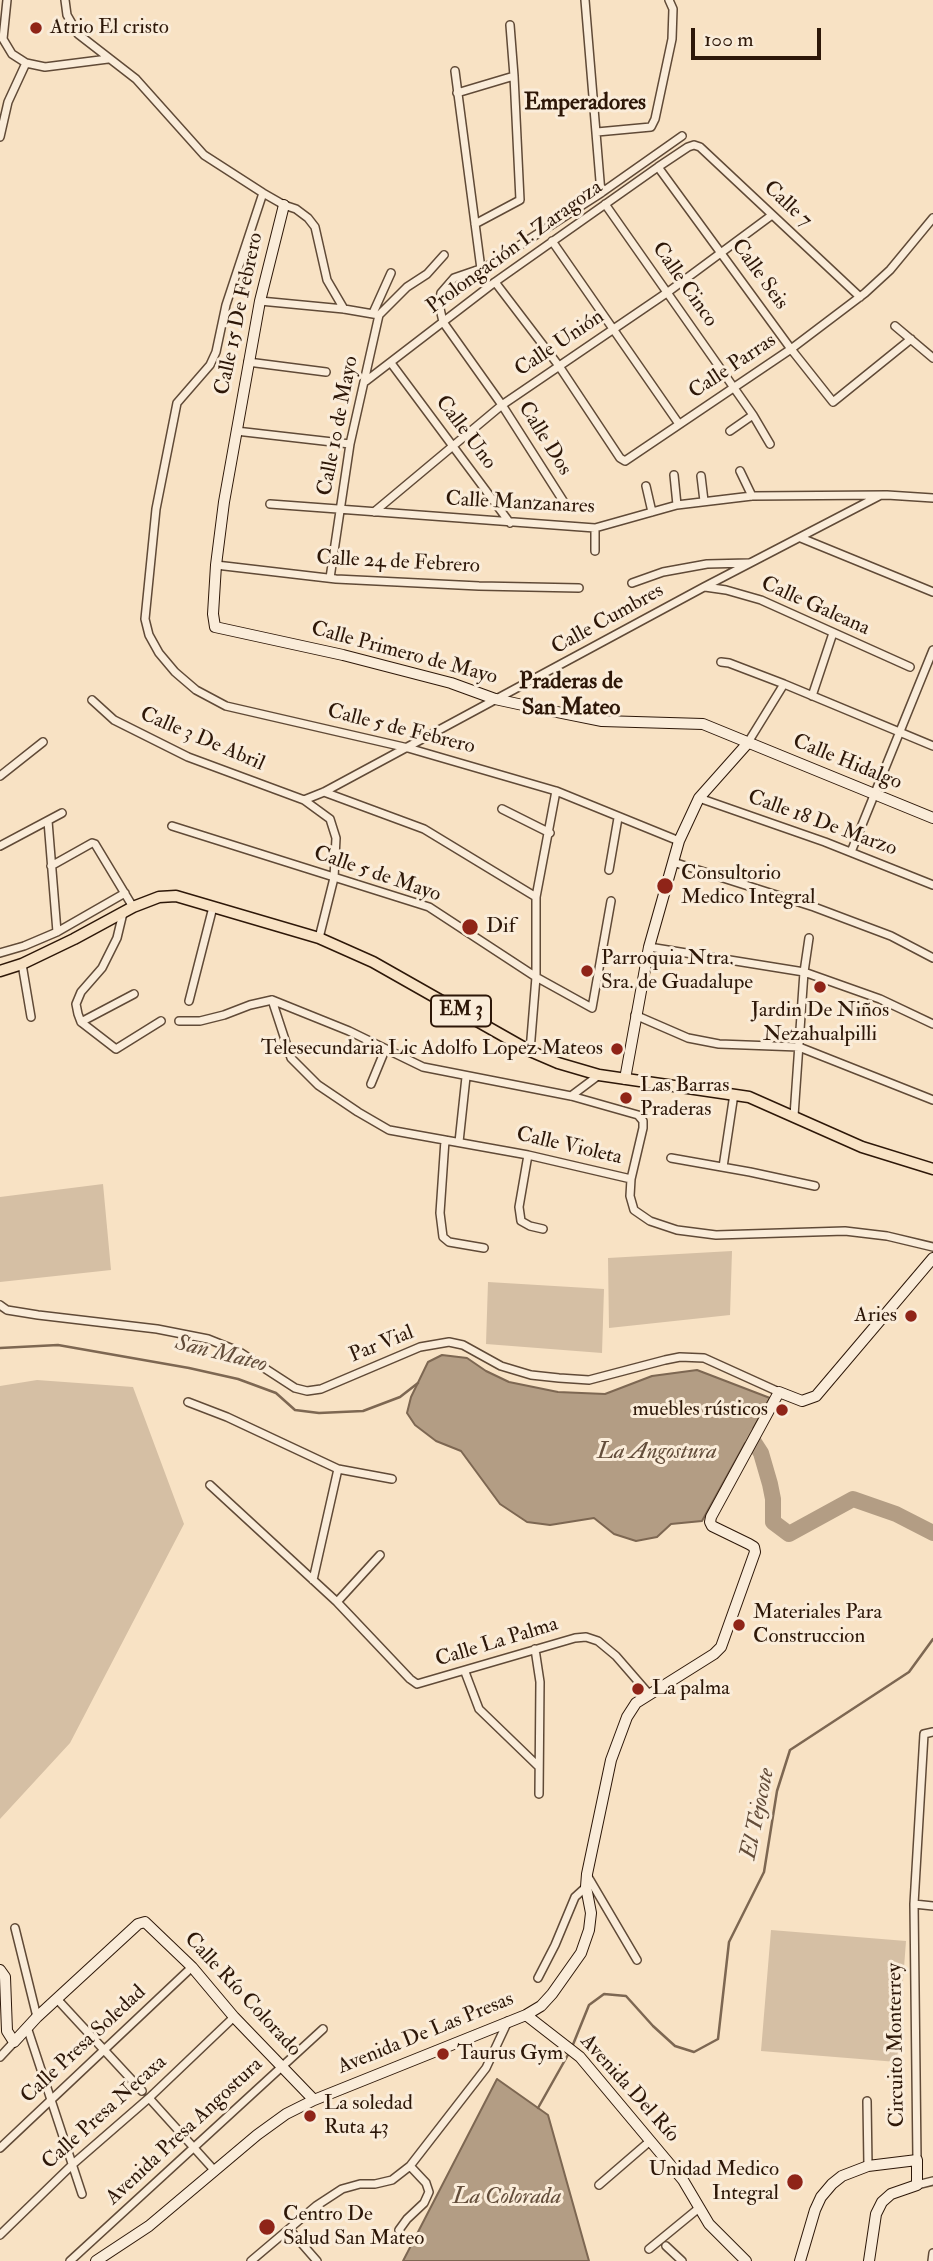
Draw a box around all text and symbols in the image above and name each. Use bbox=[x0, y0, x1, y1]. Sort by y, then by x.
scale bar bbox=[695, 14, 824, 58]
place label: Atrio El cristo bbox=[50, 15, 169, 41]
marker: Atrio El cristo bbox=[28, 20, 44, 36]
text: 100 m bbox=[704, 26, 754, 53]
district label: Emperadores bbox=[524, 90, 646, 118]
street label: Prolongación I. Zaragoza bbox=[422, 176, 608, 320]
street label: Calle 7 bbox=[757, 176, 817, 234]
street label: Calle 15 De Febrero bbox=[210, 231, 270, 397]
street label: Calle Seis bbox=[725, 235, 793, 315]
street label: Calle Cinco bbox=[646, 238, 722, 332]
street label: Calle Unión bbox=[511, 305, 609, 383]
street label: Calle Parras bbox=[685, 329, 781, 405]
street label: Calle 10 de Mayo bbox=[313, 354, 365, 498]
street label: Calle Uno bbox=[429, 391, 501, 475]
street label: Calle Dos bbox=[512, 397, 576, 481]
street label: Calle Manzanares bbox=[445, 488, 595, 520]
street label: Calle 24 de Febrero bbox=[316, 546, 480, 580]
street label: Calle Galeana bbox=[757, 572, 873, 642]
street label: Calle Cumbres bbox=[548, 579, 668, 661]
street label: Calle Primero de Mayo bbox=[308, 617, 500, 691]
district label: Praderas de San Mateo bbox=[519, 669, 623, 723]
street label: Calle 5 de Febrero bbox=[325, 700, 477, 760]
street label: Calle 3 De Abril bbox=[136, 702, 268, 778]
street label: Calle Hidalgo bbox=[789, 730, 905, 796]
street label: Calle 18 De Marzo bbox=[744, 785, 900, 863]
street label: Calle 5 de Mayo bbox=[310, 841, 444, 909]
place label: Consultorio Medico Integral bbox=[681, 861, 815, 911]
marker: Consultorio Medico Integral bbox=[655, 876, 675, 896]
place label: Dif bbox=[486, 914, 516, 940]
marker: Dif bbox=[460, 917, 480, 937]
place label: Parroquia Ntra. Sra. de Guadalupe bbox=[601, 946, 753, 996]
marker: Parroquia Ntra. Sra. de Guadalupe bbox=[579, 963, 595, 979]
marker: Jardin De Niños Nezahualpilli bbox=[812, 979, 828, 995]
road number: EM 3 bbox=[431, 995, 491, 1026]
place label: Jardin De Niños Nezahualpilli bbox=[751, 998, 889, 1048]
place label: Telesecundaria Lic Adolfo Lopez Mateos bbox=[261, 1036, 603, 1062]
marker: Telesecundaria Lic Adolfo Lopez Mateos bbox=[609, 1041, 625, 1057]
place label: Las Barras Praderas bbox=[640, 1073, 729, 1123]
marker: Las Barras Praderas bbox=[618, 1090, 634, 1106]
street label: Calle Violeta bbox=[514, 1123, 624, 1171]
place label: Aries bbox=[854, 1303, 897, 1329]
marker: Aries bbox=[903, 1308, 919, 1324]
street label: Par Vial bbox=[346, 1321, 418, 1369]
water label: San Mateo bbox=[172, 1330, 270, 1380]
place label: muebles rústicos bbox=[632, 1397, 768, 1423]
marker: muebles rústicos bbox=[774, 1402, 790, 1418]
water label: La Angostura bbox=[597, 1439, 717, 1467]
place label: Materiales Para Construccion bbox=[753, 1600, 882, 1650]
street label: Calle La Palma bbox=[433, 1612, 561, 1674]
marker: Materiales Para Construccion bbox=[731, 1617, 747, 1633]
place label: La palma bbox=[652, 1676, 730, 1702]
marker: La palma bbox=[630, 1681, 646, 1697]
water label: El Tejocote bbox=[736, 1766, 782, 1862]
street label: Calle Río Colorado bbox=[178, 1928, 306, 2062]
street label: Circuito Monterrey bbox=[883, 1963, 911, 2127]
street label: Calle Presa Soledad bbox=[16, 1981, 152, 2109]
street label: Avenida De Las Presas bbox=[334, 1987, 518, 2081]
street label: Avenida Del Río bbox=[574, 2030, 684, 2148]
place label: Taurus Gym bbox=[457, 2041, 563, 2067]
marker: Taurus Gym bbox=[435, 2046, 451, 2062]
street label: Calle Presa Necaxa bbox=[38, 2050, 172, 2176]
street label: Avenida Presa Angostura bbox=[101, 2053, 269, 2211]
place label: La soledad Ruta 43 bbox=[324, 2091, 413, 2141]
marker: La soledad Ruta 43 bbox=[302, 2108, 318, 2124]
place label: Unidad Medico Integral bbox=[649, 2157, 779, 2207]
marker: Unidad Medico Integral bbox=[785, 2172, 805, 2192]
water label: La Colorada bbox=[453, 2184, 561, 2212]
place label: Centro De Salud San Mateo bbox=[283, 2202, 424, 2252]
marker: Centro De Salud San Mateo bbox=[257, 2217, 277, 2237]

